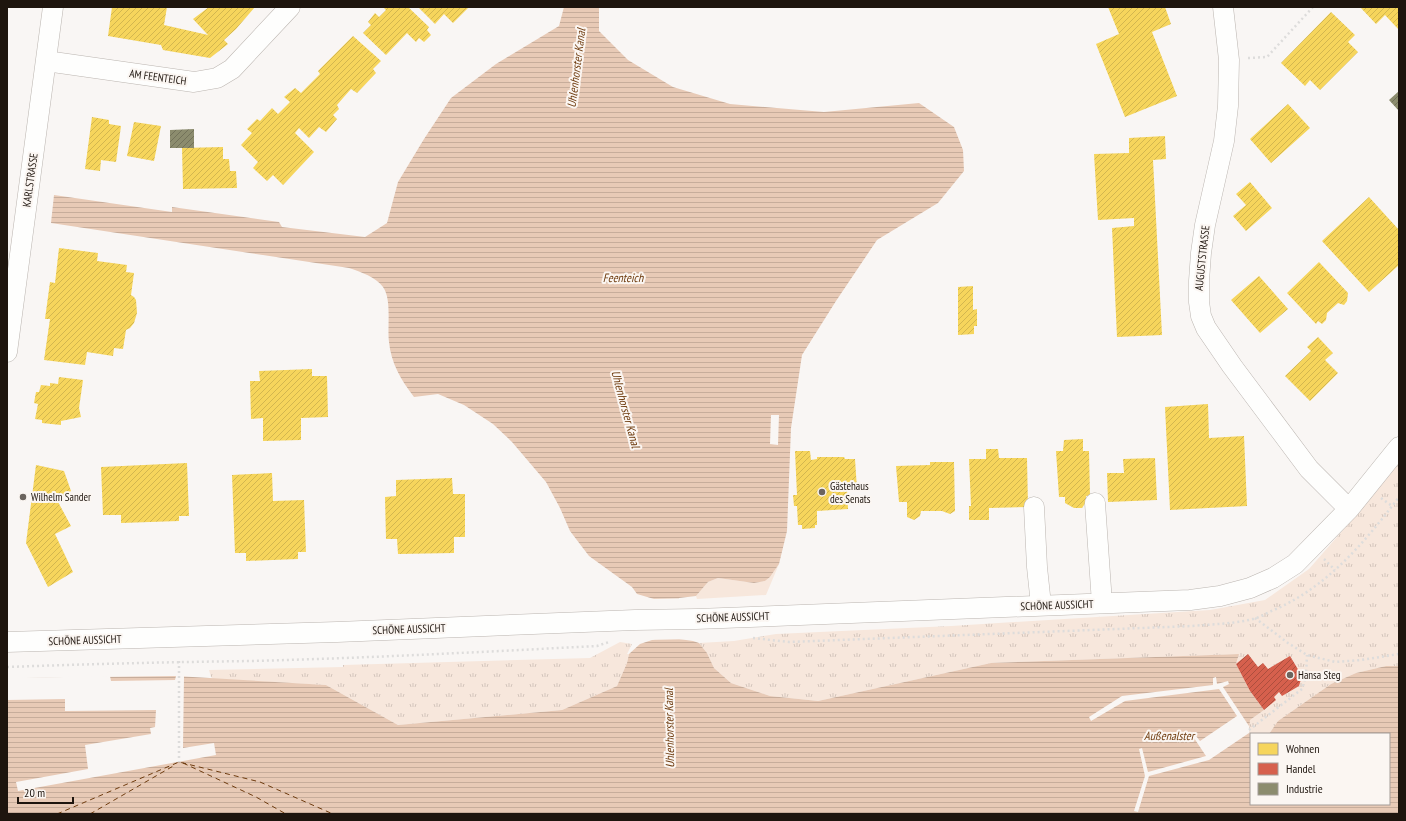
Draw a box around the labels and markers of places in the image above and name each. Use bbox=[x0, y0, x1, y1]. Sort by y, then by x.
place label: Gästehaus des Senats bbox=[830, 479, 871, 506]
marker: Gästehaus des Senats bbox=[817, 487, 827, 497]
place label: Wilhelm Sander bbox=[31, 490, 91, 504]
marker: Wilhelm Sander bbox=[18, 492, 28, 502]
place label: Hansa Steg bbox=[1298, 668, 1341, 682]
marker: Hansa Steg bbox=[1285, 670, 1295, 680]

